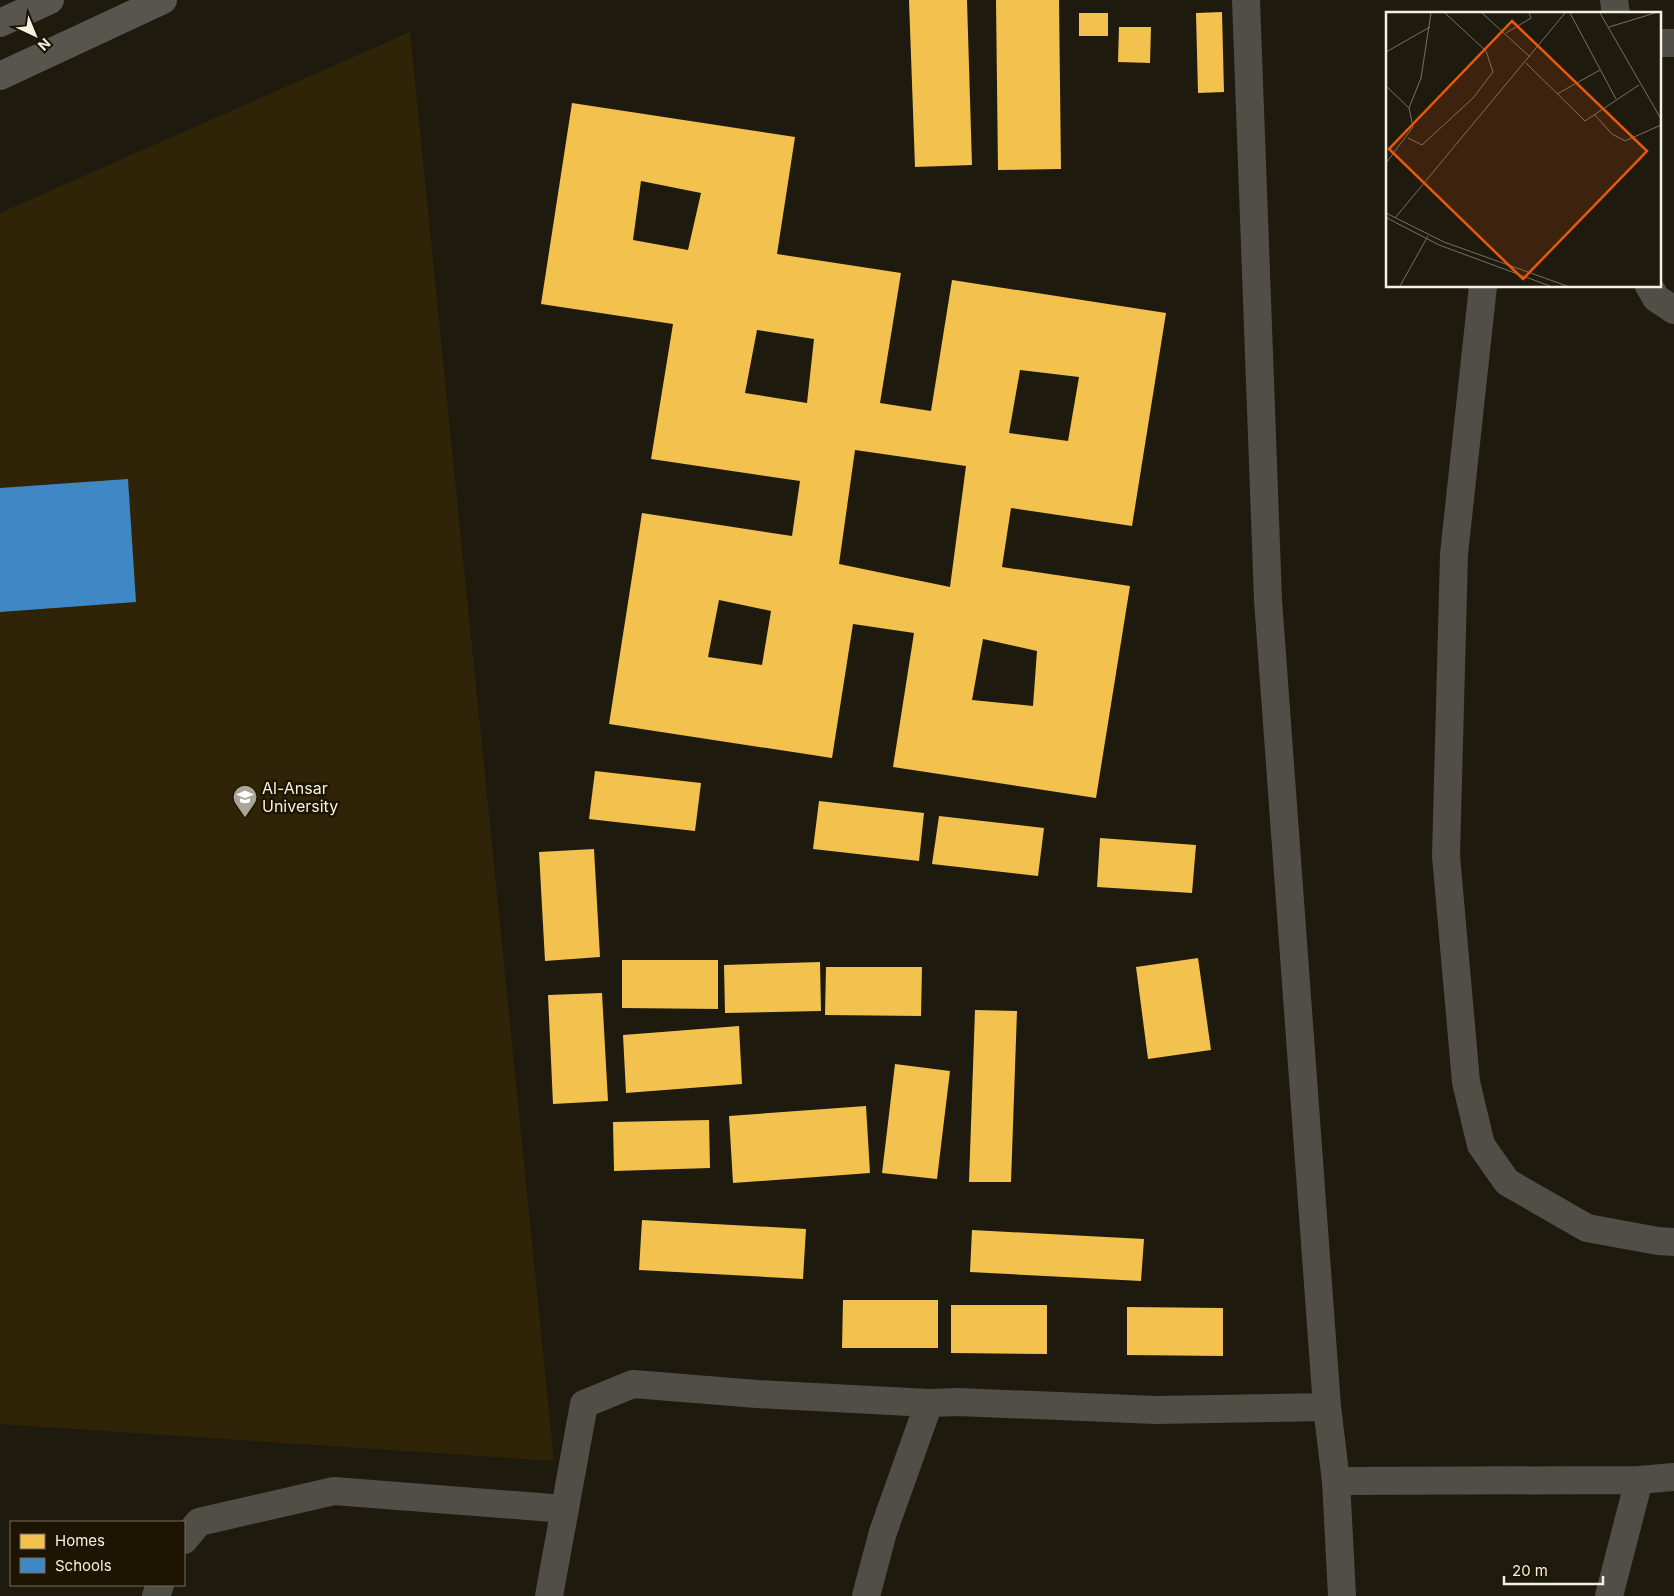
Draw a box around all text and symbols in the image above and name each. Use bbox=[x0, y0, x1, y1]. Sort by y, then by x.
north arrow bbox=[10, 10, 60, 60]
inset map bbox=[1386, 12, 1662, 288]
text: N bbox=[35, 35, 54, 55]
place label: Al-Ansar University bbox=[262, 778, 338, 816]
school or university icon: Al-Ansar University bbox=[232, 784, 258, 818]
legend bbox=[10, 1521, 185, 1586]
text: Homes bbox=[55, 1531, 105, 1550]
scale bar bbox=[1504, 1554, 1603, 1586]
text: Schools bbox=[55, 1556, 112, 1575]
text: 20 m bbox=[1512, 1561, 1548, 1580]

